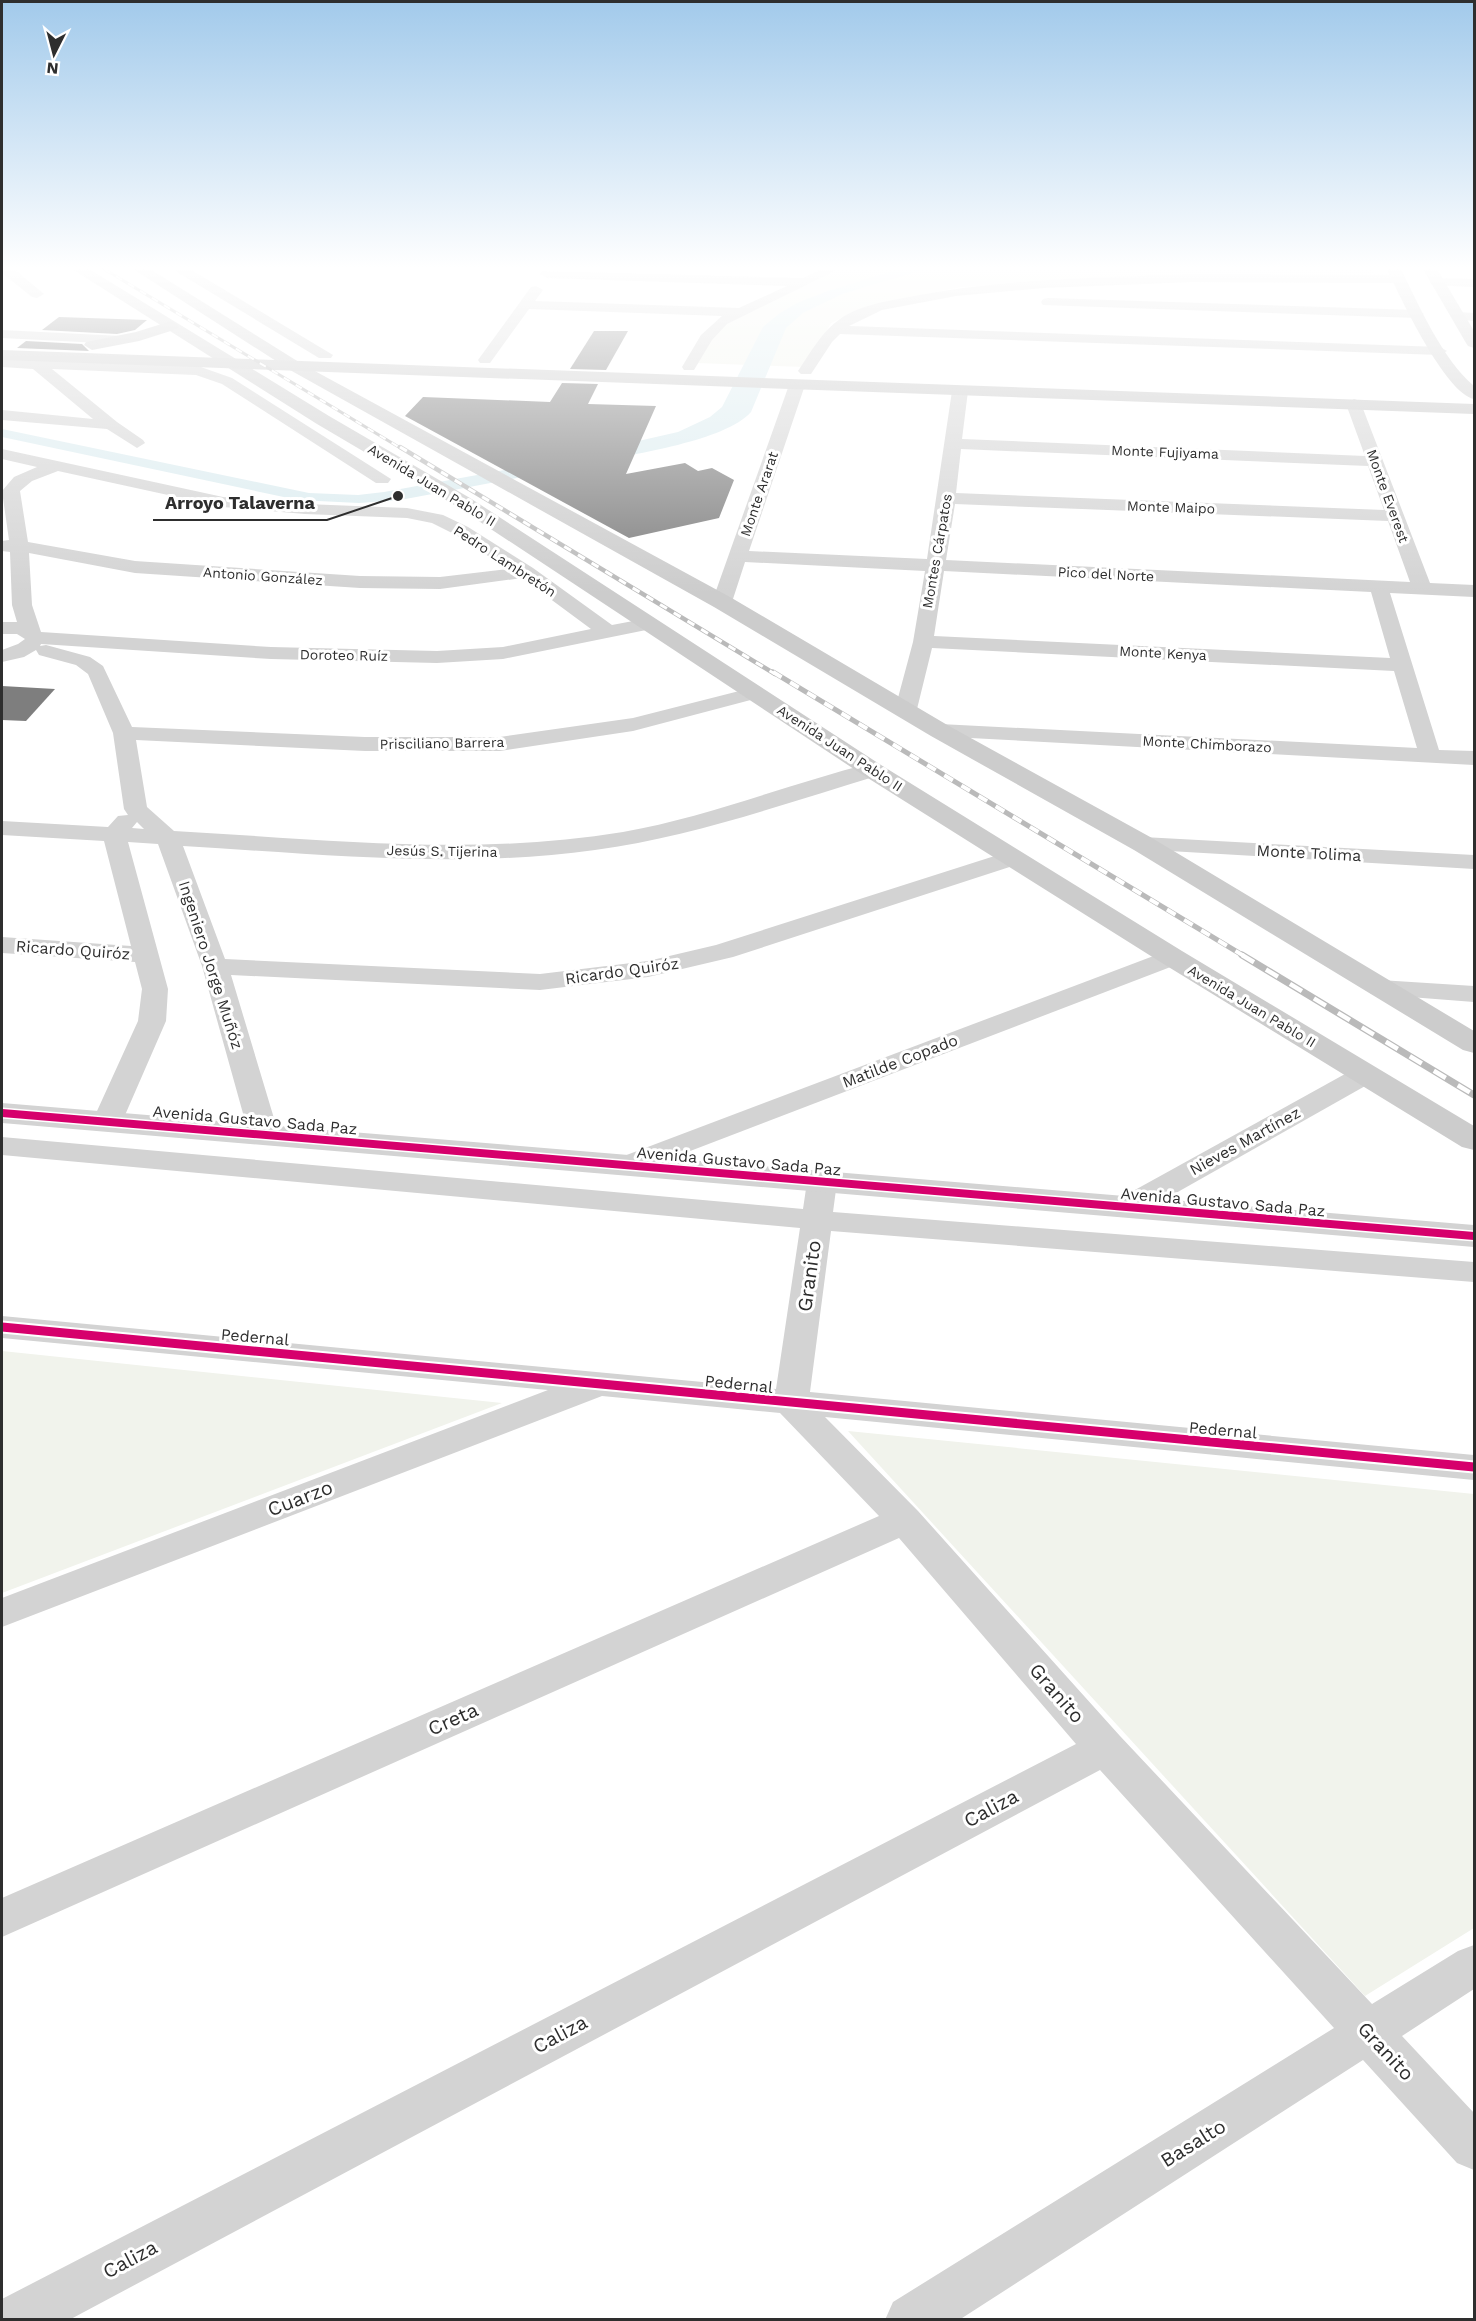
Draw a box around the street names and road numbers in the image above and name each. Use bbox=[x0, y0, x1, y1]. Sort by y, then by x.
street label: Avenida Juan Pablo II bbox=[365, 441, 499, 529]
street label: Monte Fujiyama bbox=[1111, 442, 1219, 462]
street label: Monte Everest bbox=[1364, 447, 1412, 545]
street label: Monte Ararat bbox=[737, 449, 781, 539]
street label: Montes Cárpatos bbox=[919, 492, 955, 610]
street label: Monte Maipo bbox=[1127, 497, 1215, 517]
street label: Pedro Lambretón bbox=[451, 522, 559, 600]
street label: Pico del Norte bbox=[1057, 563, 1155, 585]
street label: Antonio González bbox=[203, 564, 323, 588]
street label: Monte Kenya bbox=[1119, 643, 1207, 663]
street label: Doroteo Ruíz bbox=[300, 646, 388, 664]
street label: Avenida Juan Pablo II bbox=[774, 701, 906, 795]
street label: Monte Chimborazo bbox=[1142, 733, 1272, 755]
street label: Prisciliano Barrera bbox=[380, 734, 504, 752]
street label: Monte Tolima bbox=[1256, 841, 1362, 865]
street label: Jesús S. Tijerina bbox=[386, 842, 498, 860]
street label: Ingeniero Jorge Muñóz bbox=[175, 878, 247, 1052]
street label: Ricardo Quiróz bbox=[15, 937, 131, 963]
street label: Ricardo Quiróz bbox=[564, 954, 680, 988]
street label: Avenida Juan Pablo II bbox=[1185, 962, 1319, 1050]
street label: Matilde Copado bbox=[840, 1030, 960, 1092]
street label: Avenida Gustavo Sada Paz bbox=[152, 1102, 358, 1138]
street label: Nieves Martínez bbox=[1186, 1103, 1304, 1179]
street label: Avenida Gustavo Sada Paz bbox=[636, 1143, 842, 1179]
street label: Avenida Gustavo Sada Paz bbox=[1120, 1184, 1326, 1220]
street label: Granito bbox=[792, 1239, 826, 1313]
street label: Pedernal bbox=[220, 1325, 290, 1349]
street label: Pedernal bbox=[704, 1371, 774, 1397]
street label: Pedernal bbox=[1188, 1418, 1258, 1442]
street label: Cuarzo bbox=[264, 1475, 336, 1521]
street label: Granito bbox=[1024, 1658, 1090, 1728]
street label: Creta bbox=[424, 1697, 482, 1741]
street label: Caliza bbox=[960, 1784, 1022, 1832]
street label: Caliza bbox=[529, 2010, 591, 2058]
street label: Granito bbox=[1353, 2017, 1419, 2085]
street label: Basalto bbox=[1156, 2114, 1230, 2172]
street label: Caliza bbox=[99, 2235, 161, 2283]

